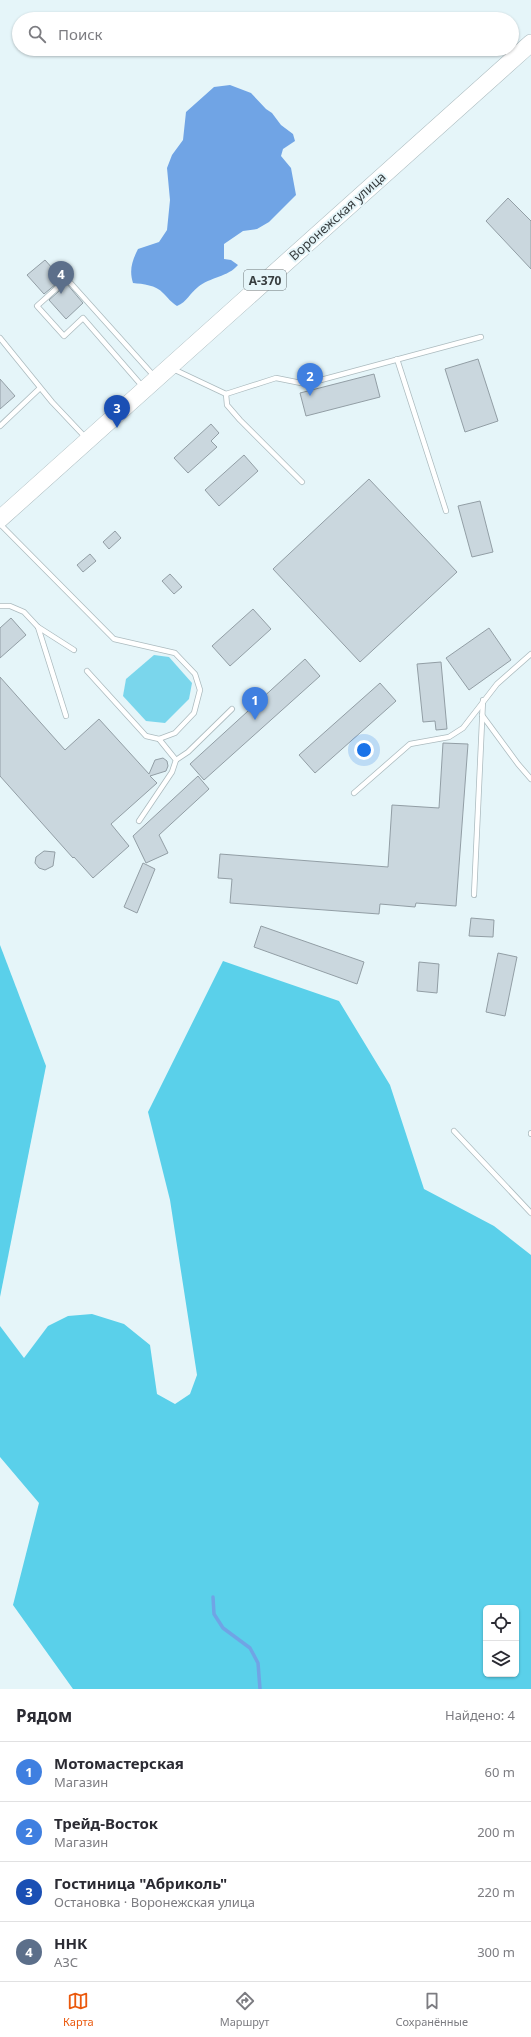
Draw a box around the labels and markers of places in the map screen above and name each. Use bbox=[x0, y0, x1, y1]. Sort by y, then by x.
pin: 4 bbox=[48, 261, 74, 294]
pin: 2 bbox=[297, 363, 323, 396]
pin: 3 bbox=[104, 395, 130, 428]
pin: 1 bbox=[242, 687, 268, 720]

